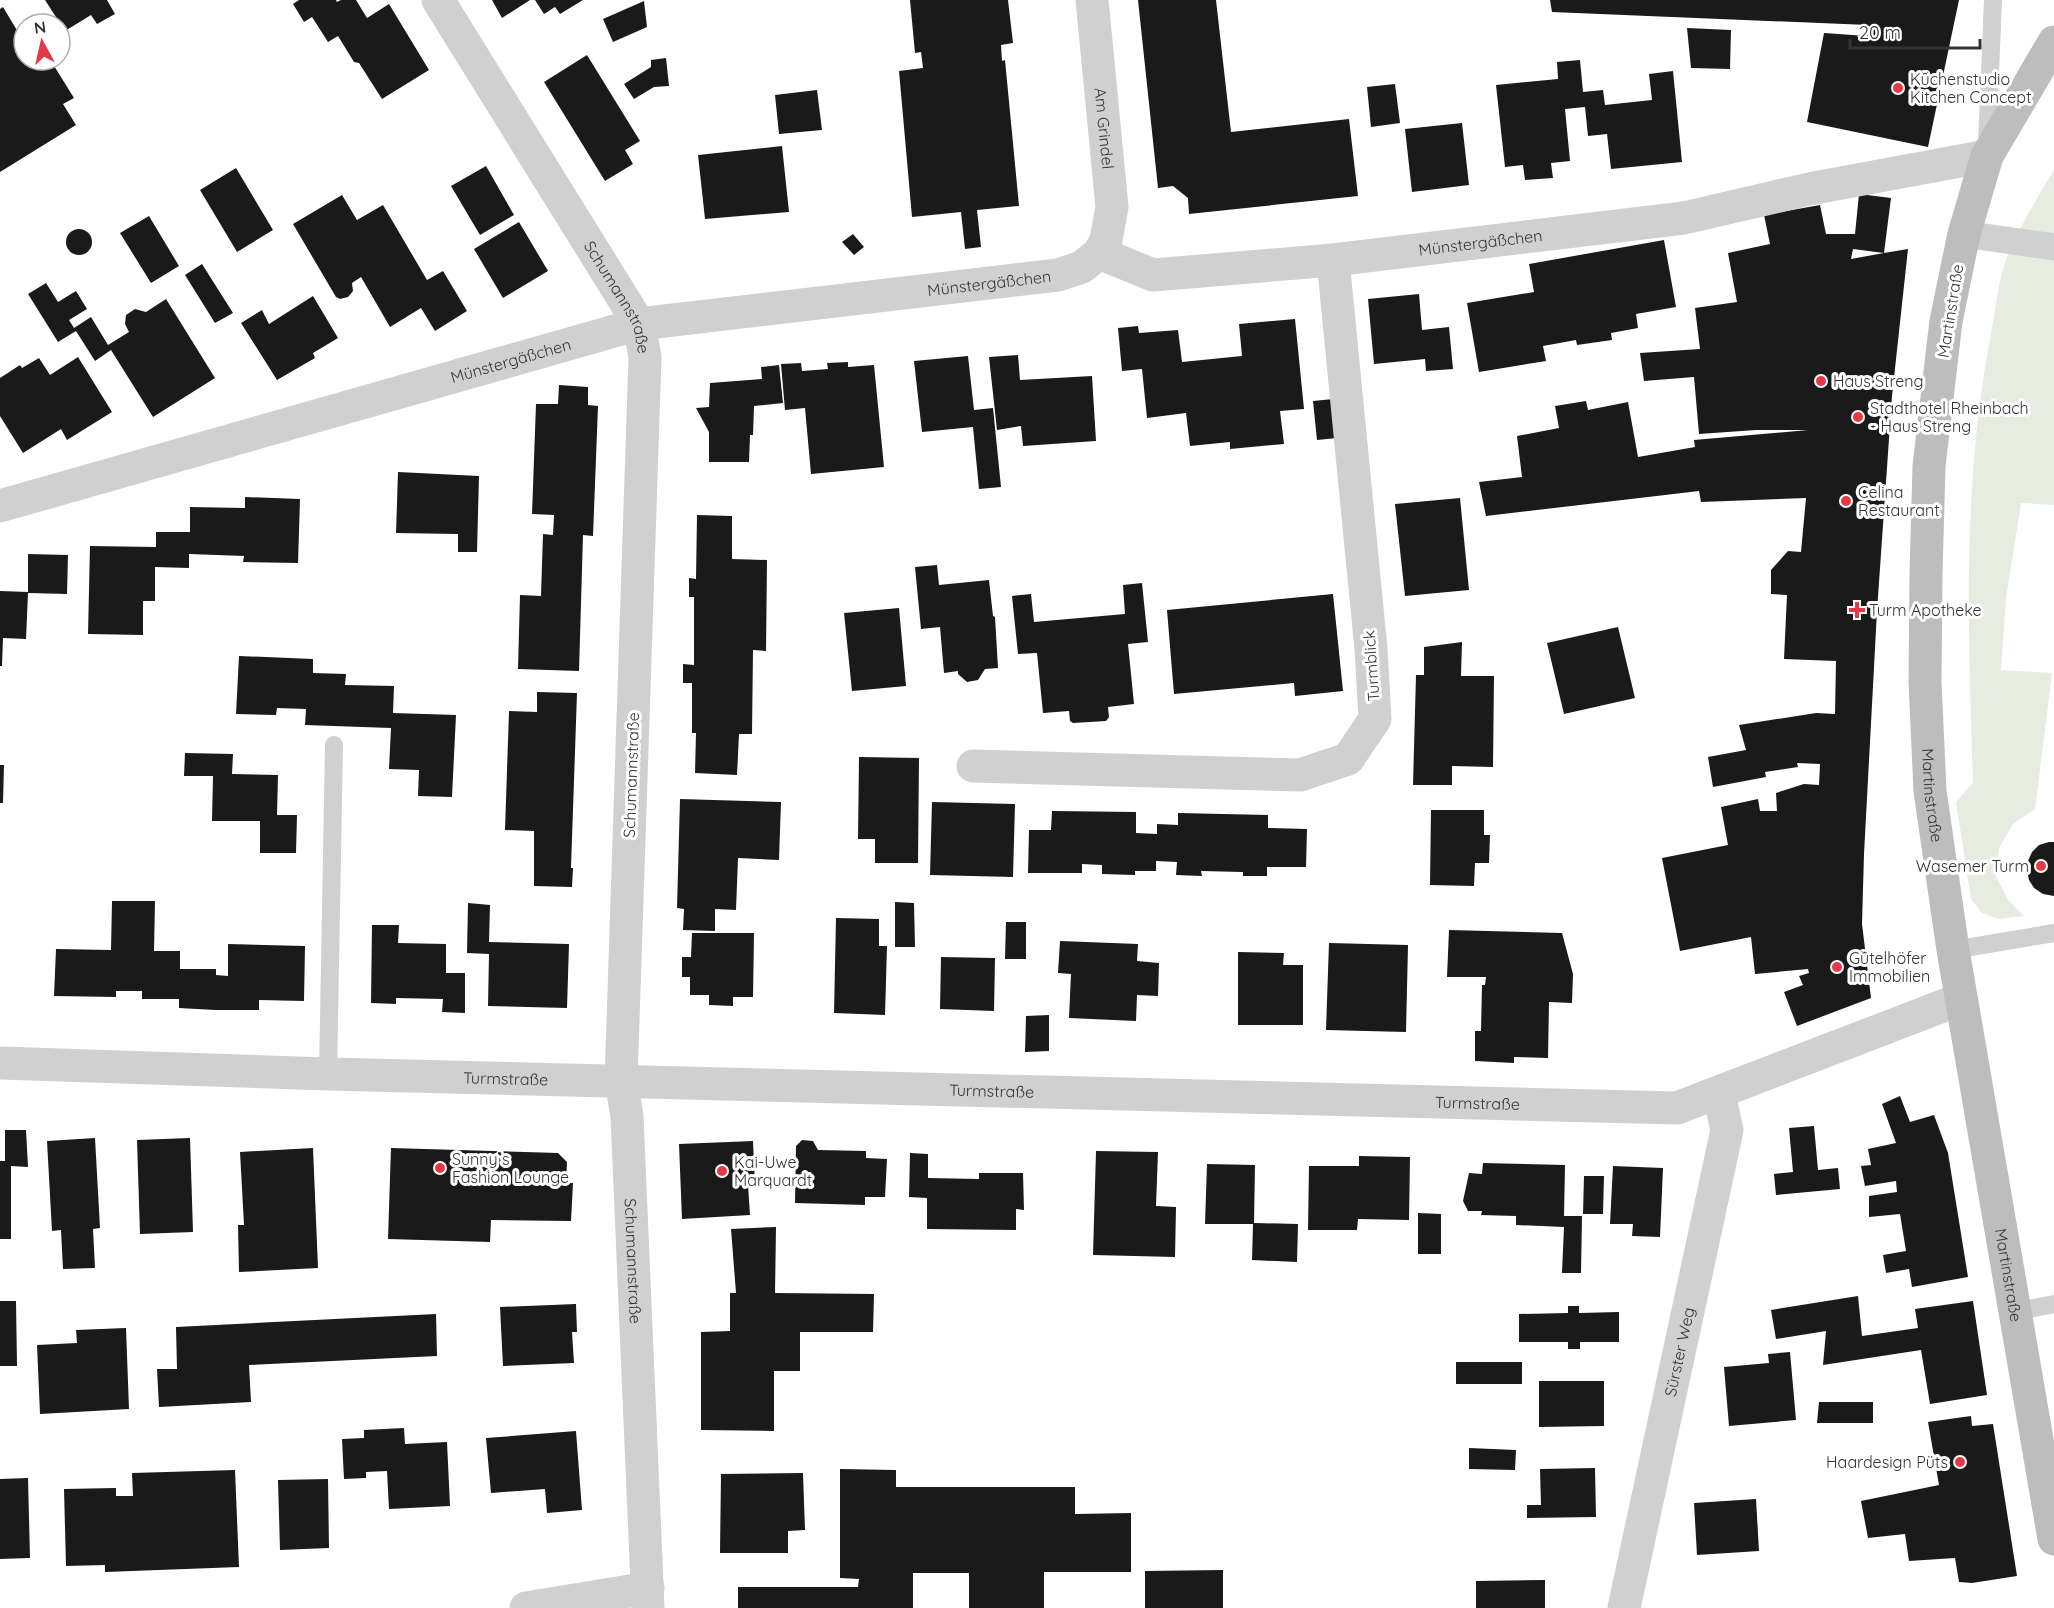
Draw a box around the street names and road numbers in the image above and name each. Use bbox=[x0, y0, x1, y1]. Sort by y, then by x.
street label: Am Grindel bbox=[1091, 87, 1118, 170]
street label: Münstergäßchen bbox=[1417, 225, 1543, 260]
street label: Schumannstraße bbox=[580, 237, 654, 355]
street label: Martinstraße bbox=[1933, 263, 1967, 359]
street label: Münstergäßchen bbox=[926, 266, 1052, 300]
street label: Münstergäßchen bbox=[448, 334, 573, 387]
street label: Turmblick bbox=[1359, 630, 1383, 702]
street label: Schumannstraße bbox=[619, 712, 643, 838]
street label: Martinstraße bbox=[1918, 748, 1947, 844]
street label: Turmstraße bbox=[463, 1067, 548, 1090]
street label: Turmstraße bbox=[949, 1080, 1034, 1102]
street label: Turmstraße bbox=[1435, 1092, 1520, 1114]
street label: Schumannstraße bbox=[621, 1198, 646, 1324]
street label: Martinstraße bbox=[1991, 1227, 2027, 1323]
street label: Sürster Weg bbox=[1660, 1305, 1699, 1398]

